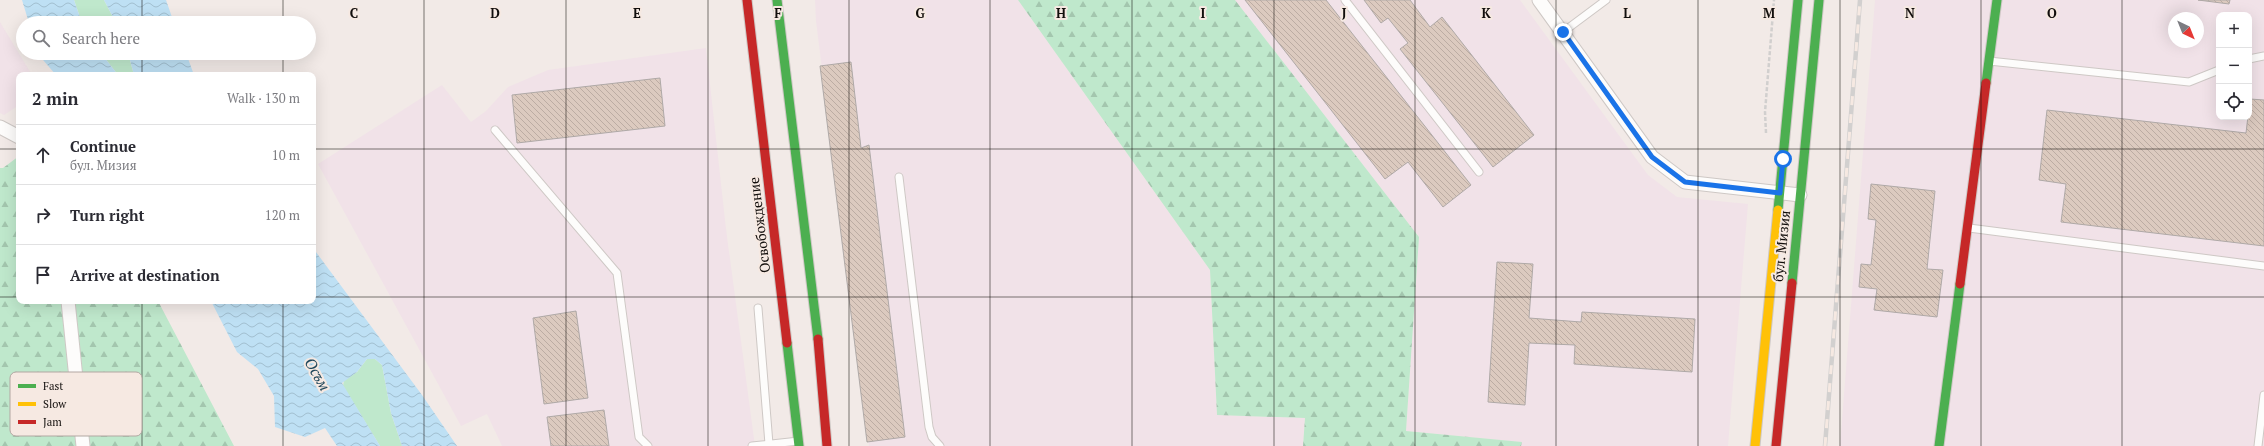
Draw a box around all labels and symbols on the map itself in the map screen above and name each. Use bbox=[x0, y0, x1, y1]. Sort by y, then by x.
text: C bbox=[350, 4, 358, 22]
text: D bbox=[490, 4, 500, 22]
text: E bbox=[633, 4, 641, 22]
text: F bbox=[774, 4, 782, 22]
text: G bbox=[915, 4, 925, 22]
text: H bbox=[1056, 4, 1066, 22]
text: I bbox=[1201, 4, 1206, 22]
text: J bbox=[1342, 4, 1347, 22]
text: K bbox=[1481, 4, 1491, 22]
text: L bbox=[1623, 4, 1631, 22]
text: M bbox=[1763, 4, 1775, 22]
text: N bbox=[1905, 4, 1915, 22]
text: O bbox=[2047, 4, 2057, 22]
north arrow bbox=[2168, 12, 2204, 48]
route end bbox=[1554, 23, 1572, 41]
route start bbox=[1774, 150, 1792, 168]
street label: Освобождение bbox=[744, 176, 774, 274]
street label: бул. Мизия bbox=[1768, 209, 1794, 283]
water label: Осъм bbox=[301, 354, 335, 394]
legend bbox=[10, 372, 142, 436]
text: Fast bbox=[43, 379, 63, 393]
text: Slow bbox=[43, 397, 67, 411]
text: Jam bbox=[43, 415, 62, 429]

